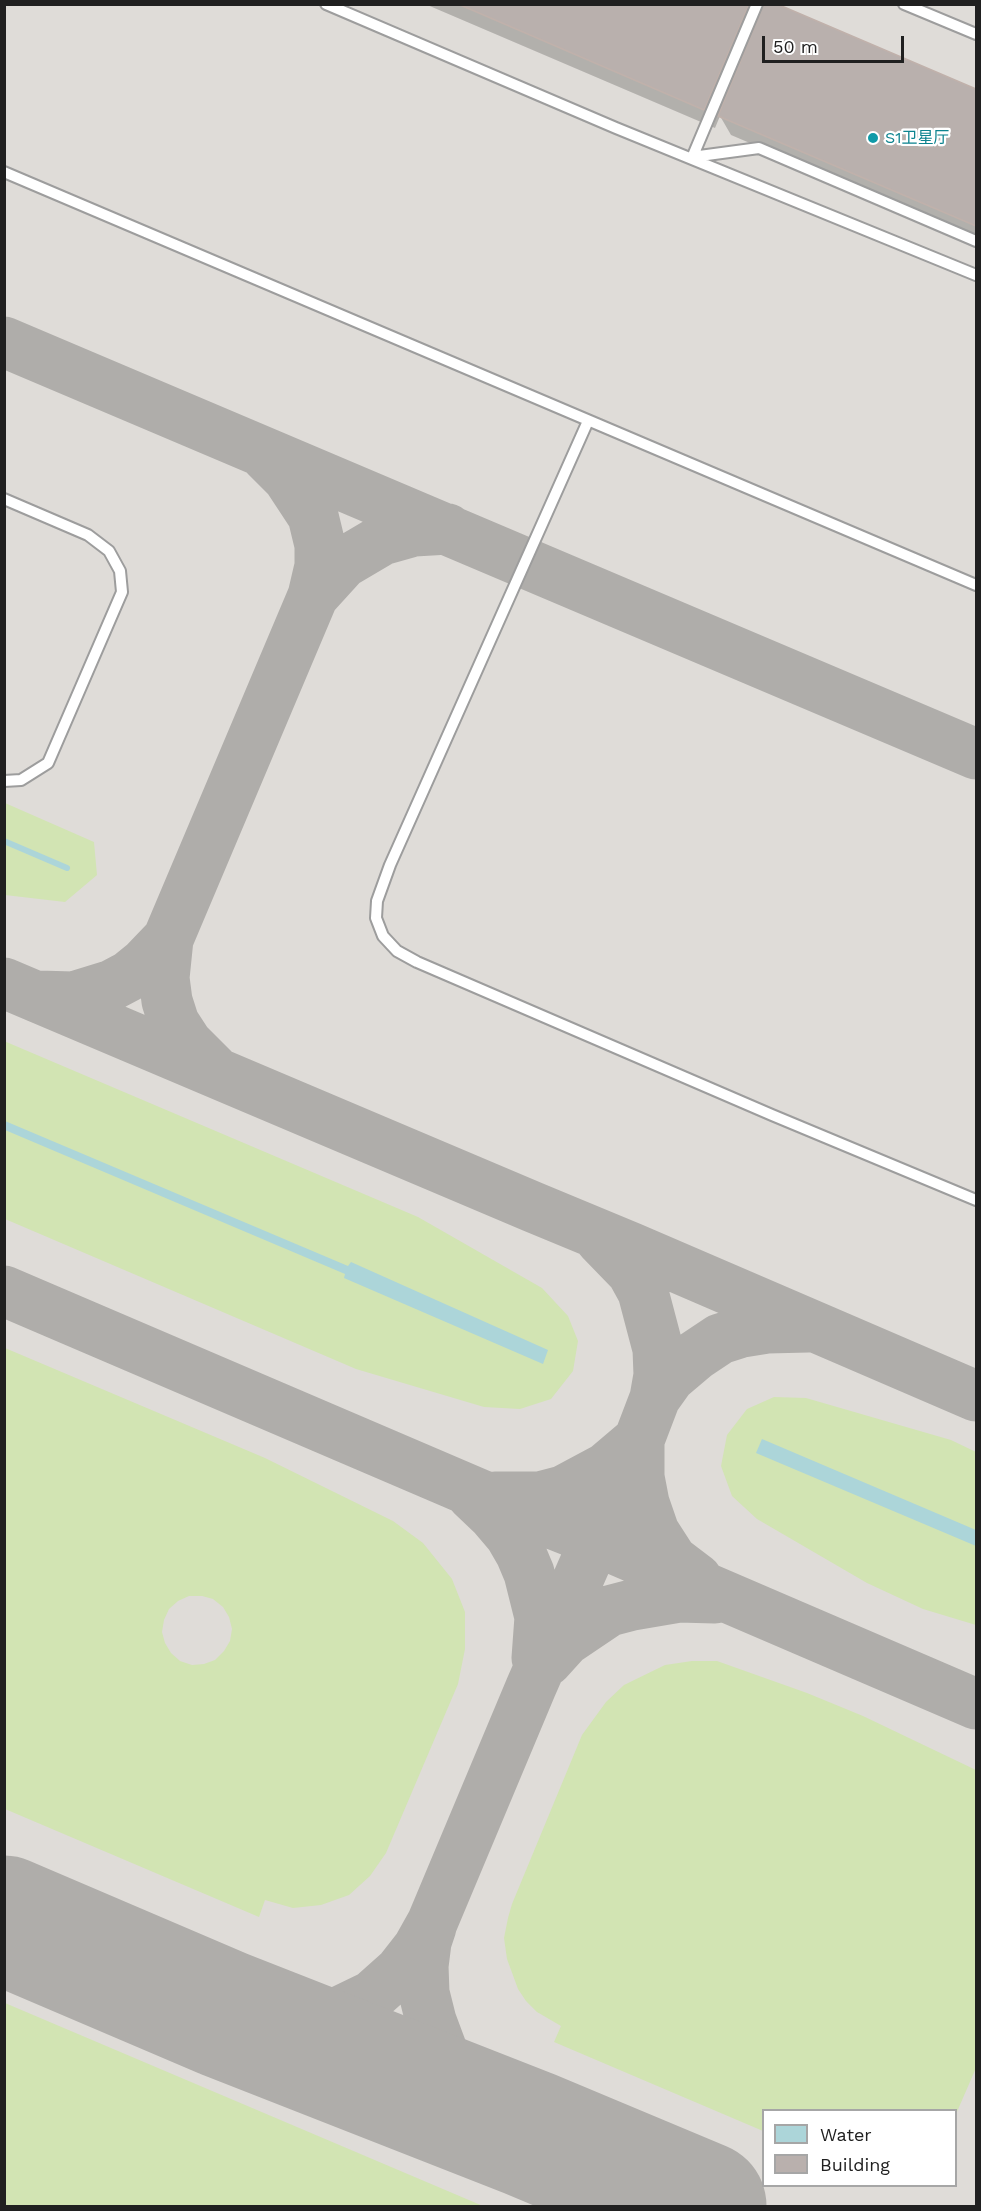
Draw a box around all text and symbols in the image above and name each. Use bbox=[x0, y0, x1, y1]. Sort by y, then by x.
scale bar bbox=[765, 24, 908, 62]
text: 50 m bbox=[773, 36, 818, 57]
place label: S1卫星厅 bbox=[885, 128, 949, 148]
marker: S1卫星厅 bbox=[866, 131, 880, 145]
legend bbox=[762, 2109, 957, 2187]
text: Water bbox=[820, 2124, 872, 2145]
text: Building bbox=[820, 2154, 890, 2175]

